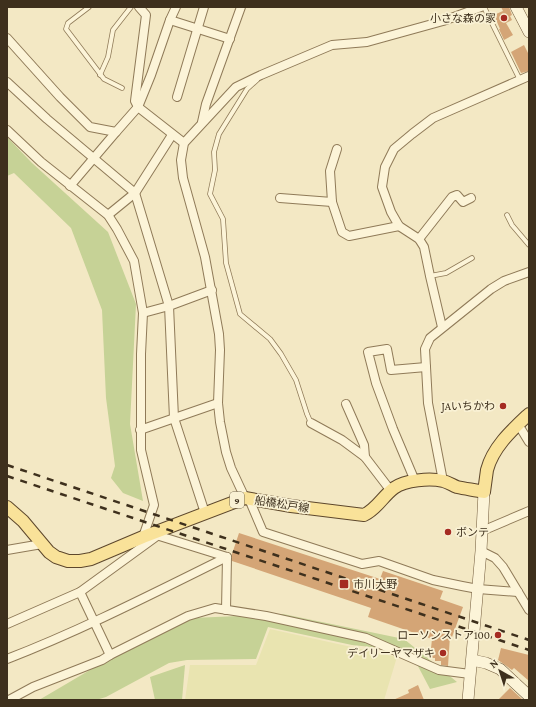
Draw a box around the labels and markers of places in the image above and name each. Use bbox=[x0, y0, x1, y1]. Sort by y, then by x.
place label: 小さな森の家 bbox=[430, 12, 496, 24]
marker: 小さな森の家 bbox=[499, 13, 509, 23]
place label: JAいちかわ bbox=[440, 400, 495, 413]
marker: JAいちかわ bbox=[498, 401, 508, 411]
place label: ボンテ bbox=[456, 526, 489, 538]
marker: ボンテ bbox=[443, 527, 453, 537]
marker: 市川大野 bbox=[338, 578, 350, 590]
place label: 市川大野 bbox=[353, 578, 397, 590]
place label: ローソンストア100 bbox=[397, 629, 490, 641]
marker: ローソンストア100 bbox=[493, 630, 503, 640]
place label: デイリーヤマザキ bbox=[347, 647, 435, 659]
marker: デイリーヤマザキ bbox=[438, 648, 448, 658]

